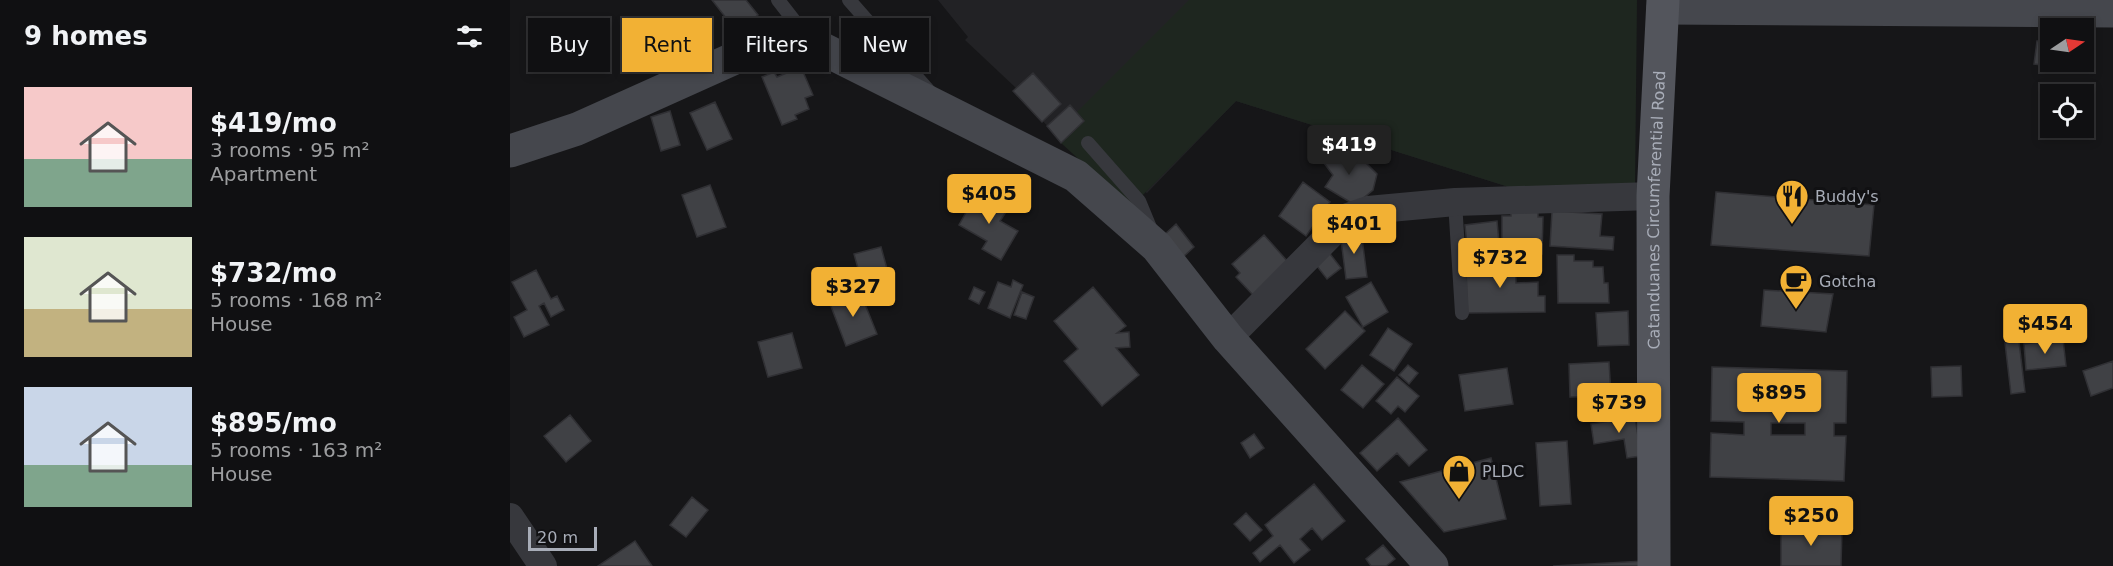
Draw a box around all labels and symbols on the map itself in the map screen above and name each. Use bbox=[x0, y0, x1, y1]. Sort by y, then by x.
north arrow bbox=[2040, 18, 2094, 72]
street label: Catanduanes Circumferential Road bbox=[1644, 70, 1669, 350]
pin: $419 bbox=[1313, 125, 1385, 176]
pin: $405 bbox=[953, 174, 1025, 225]
restaurant icon: Buddy's bbox=[1774, 178, 1810, 225]
place label: Buddy's bbox=[1815, 187, 1879, 206]
pin: $401 bbox=[1318, 204, 1390, 255]
pin: $732 bbox=[1464, 238, 1536, 289]
cafe icon: Gotcha bbox=[1778, 263, 1814, 310]
pin: $327 bbox=[817, 267, 889, 318]
place label: Gotcha bbox=[1819, 272, 1876, 291]
pin: $454 bbox=[2009, 304, 2081, 355]
pin: $895 bbox=[1743, 373, 1815, 424]
pin: $739 bbox=[1583, 383, 1655, 434]
shop icon: PLDC bbox=[1441, 453, 1477, 500]
place label: PLDC bbox=[1482, 462, 1524, 481]
pin: $250 bbox=[1775, 496, 1847, 547]
scale bar bbox=[528, 524, 597, 552]

